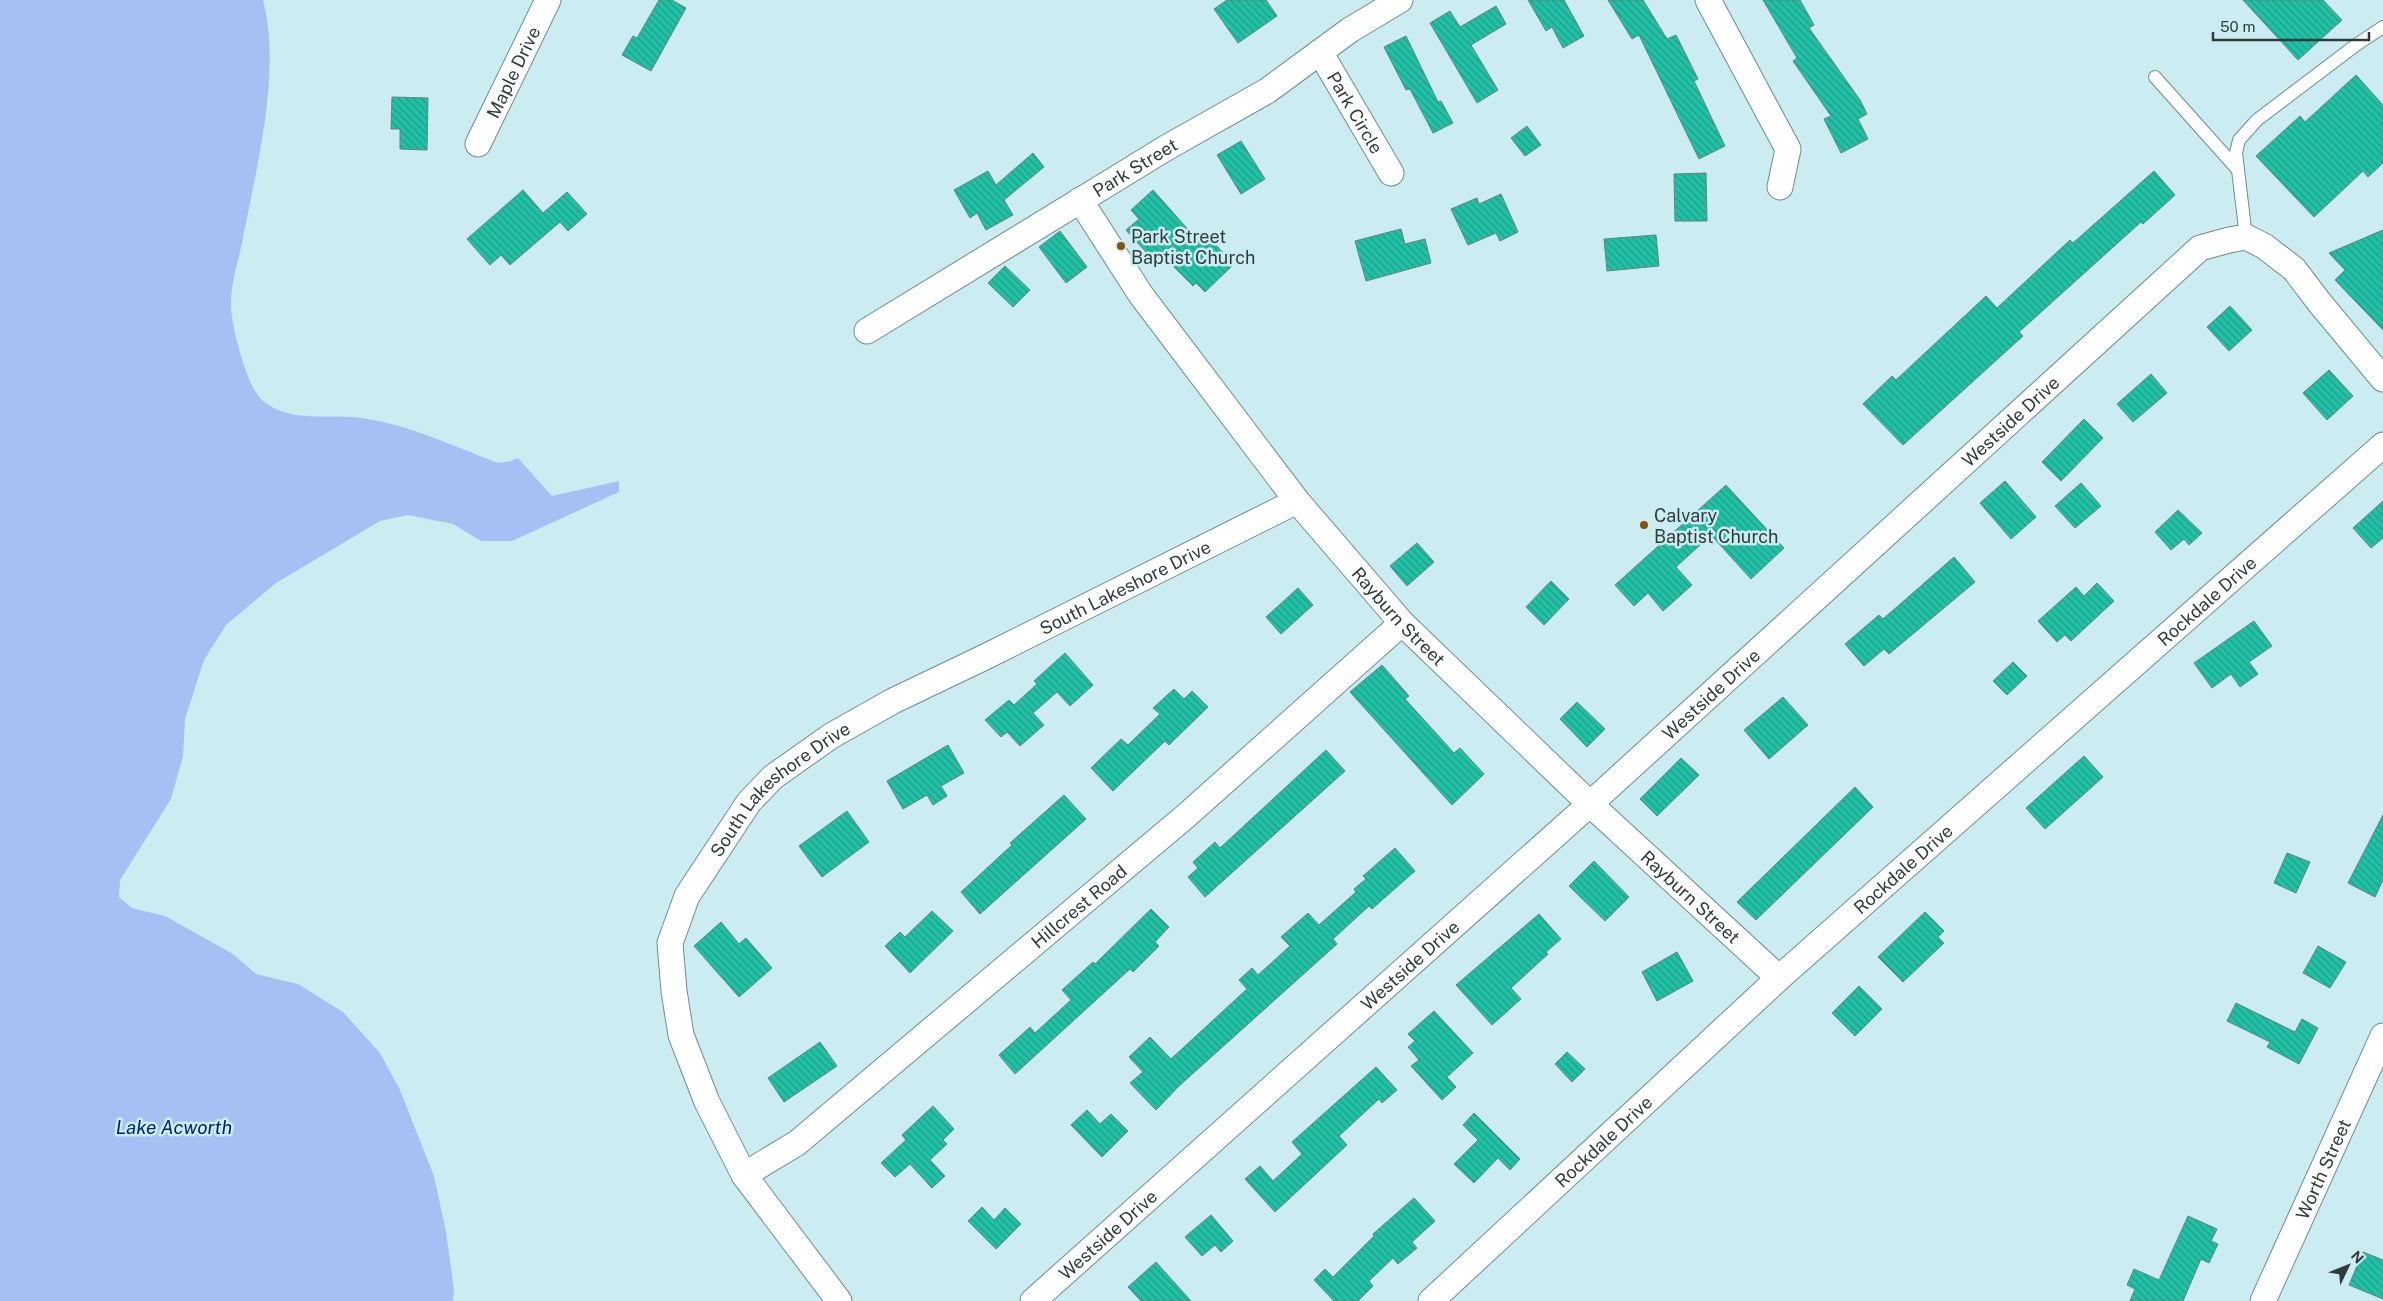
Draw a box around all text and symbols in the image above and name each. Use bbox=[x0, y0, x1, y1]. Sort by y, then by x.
scale bar bbox=[2213, 10, 2369, 42]
text: 50 m bbox=[2220, 18, 2255, 35]
street label: Maple Drive bbox=[482, 23, 544, 121]
street label: Park Circle bbox=[1323, 68, 1388, 157]
street label: Park Street bbox=[1089, 133, 1181, 201]
place label: Park Street Baptist Church bbox=[1131, 226, 1255, 268]
marker: Park Street Baptist Church bbox=[1115, 240, 1127, 252]
street label: Westside Drive bbox=[1957, 371, 2063, 471]
place label: Calvary Baptist Church bbox=[1654, 505, 1778, 547]
marker: Calvary Baptist Church bbox=[1638, 519, 1650, 531]
street label: South Lakeshore Drive bbox=[1036, 536, 1214, 639]
street label: Rockdale Drive bbox=[2153, 552, 2260, 650]
street label: Rayburn Street bbox=[1348, 563, 1450, 670]
street label: Westside Drive bbox=[1658, 644, 1764, 743]
street label: South Lakeshore Drive bbox=[706, 717, 853, 860]
street label: Rockdale Drive bbox=[1849, 820, 1957, 918]
street label: Rayburn Street bbox=[1637, 846, 1744, 947]
street label: Hillcrest Road bbox=[1027, 860, 1131, 952]
street label: Westside Drive bbox=[1356, 916, 1463, 1014]
street label: Rockdale Drive bbox=[1550, 1091, 1656, 1191]
water label: Lake Acworth bbox=[116, 1116, 232, 1138]
street label: Worth Street bbox=[2291, 1116, 2355, 1222]
street label: Westside Drive bbox=[1054, 1185, 1161, 1284]
north arrow bbox=[2323, 1241, 2373, 1291]
text: N bbox=[2348, 1248, 2367, 1267]

